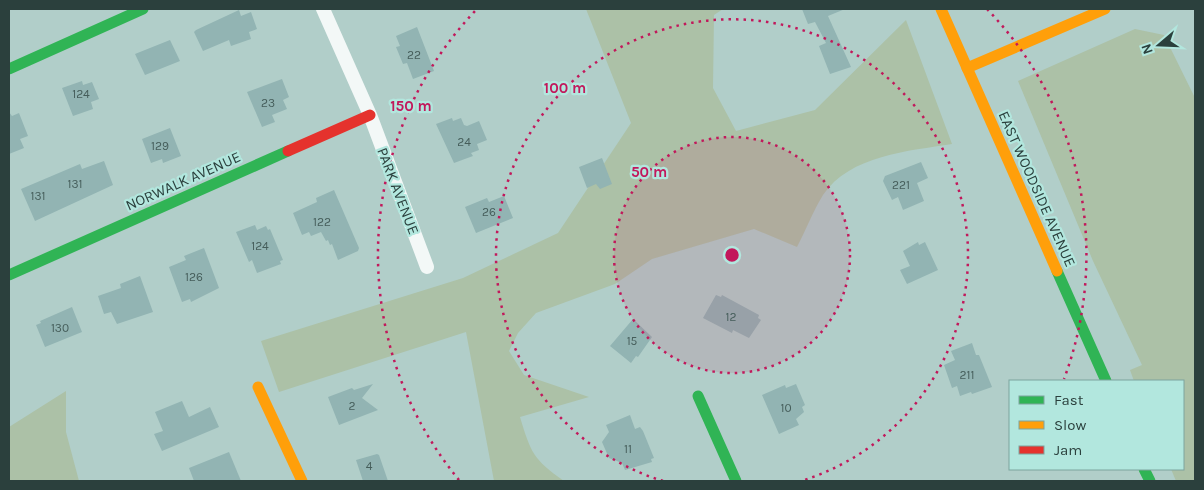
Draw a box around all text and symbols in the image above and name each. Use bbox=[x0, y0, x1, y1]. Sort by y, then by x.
north arrow bbox=[1134, 20, 1184, 70]
text: N bbox=[1138, 42, 1157, 57]
house number: 22 bbox=[407, 48, 421, 62]
text: 100 m bbox=[544, 79, 586, 97]
house number: 124 bbox=[72, 87, 90, 101]
house number: 23 bbox=[261, 96, 275, 110]
text: 150 m bbox=[390, 97, 432, 115]
street label: EAST WOODSIDE AVENUE bbox=[994, 108, 1080, 270]
house number: 24 bbox=[457, 135, 471, 149]
house number: 129 bbox=[151, 139, 169, 153]
street label: PARK AVENUE bbox=[373, 145, 423, 237]
street label: NORWALK AVENUE bbox=[123, 148, 243, 214]
text: 50 m bbox=[631, 163, 667, 181]
house number: 131 bbox=[67, 177, 83, 191]
house number: 221 bbox=[892, 178, 910, 192]
house number: 131 bbox=[30, 189, 46, 203]
house number: 26 bbox=[482, 205, 496, 219]
house number: 122 bbox=[313, 215, 331, 229]
house number: 124 bbox=[251, 239, 269, 253]
centre of rings bbox=[723, 246, 741, 264]
house number: 126 bbox=[185, 270, 203, 284]
house number: 12 bbox=[726, 310, 737, 324]
house number: 130 bbox=[51, 321, 69, 335]
house number: 15 bbox=[627, 334, 638, 348]
house number: 211 bbox=[960, 368, 974, 382]
legend bbox=[1009, 380, 1184, 470]
text: Fast bbox=[1054, 391, 1084, 409]
house number: 2 bbox=[349, 399, 356, 413]
house number: 10 bbox=[780, 401, 792, 415]
text: Slow bbox=[1054, 416, 1086, 434]
text: Jam bbox=[1054, 441, 1082, 459]
house number: 11 bbox=[624, 442, 632, 456]
house number: 4 bbox=[366, 459, 373, 473]

